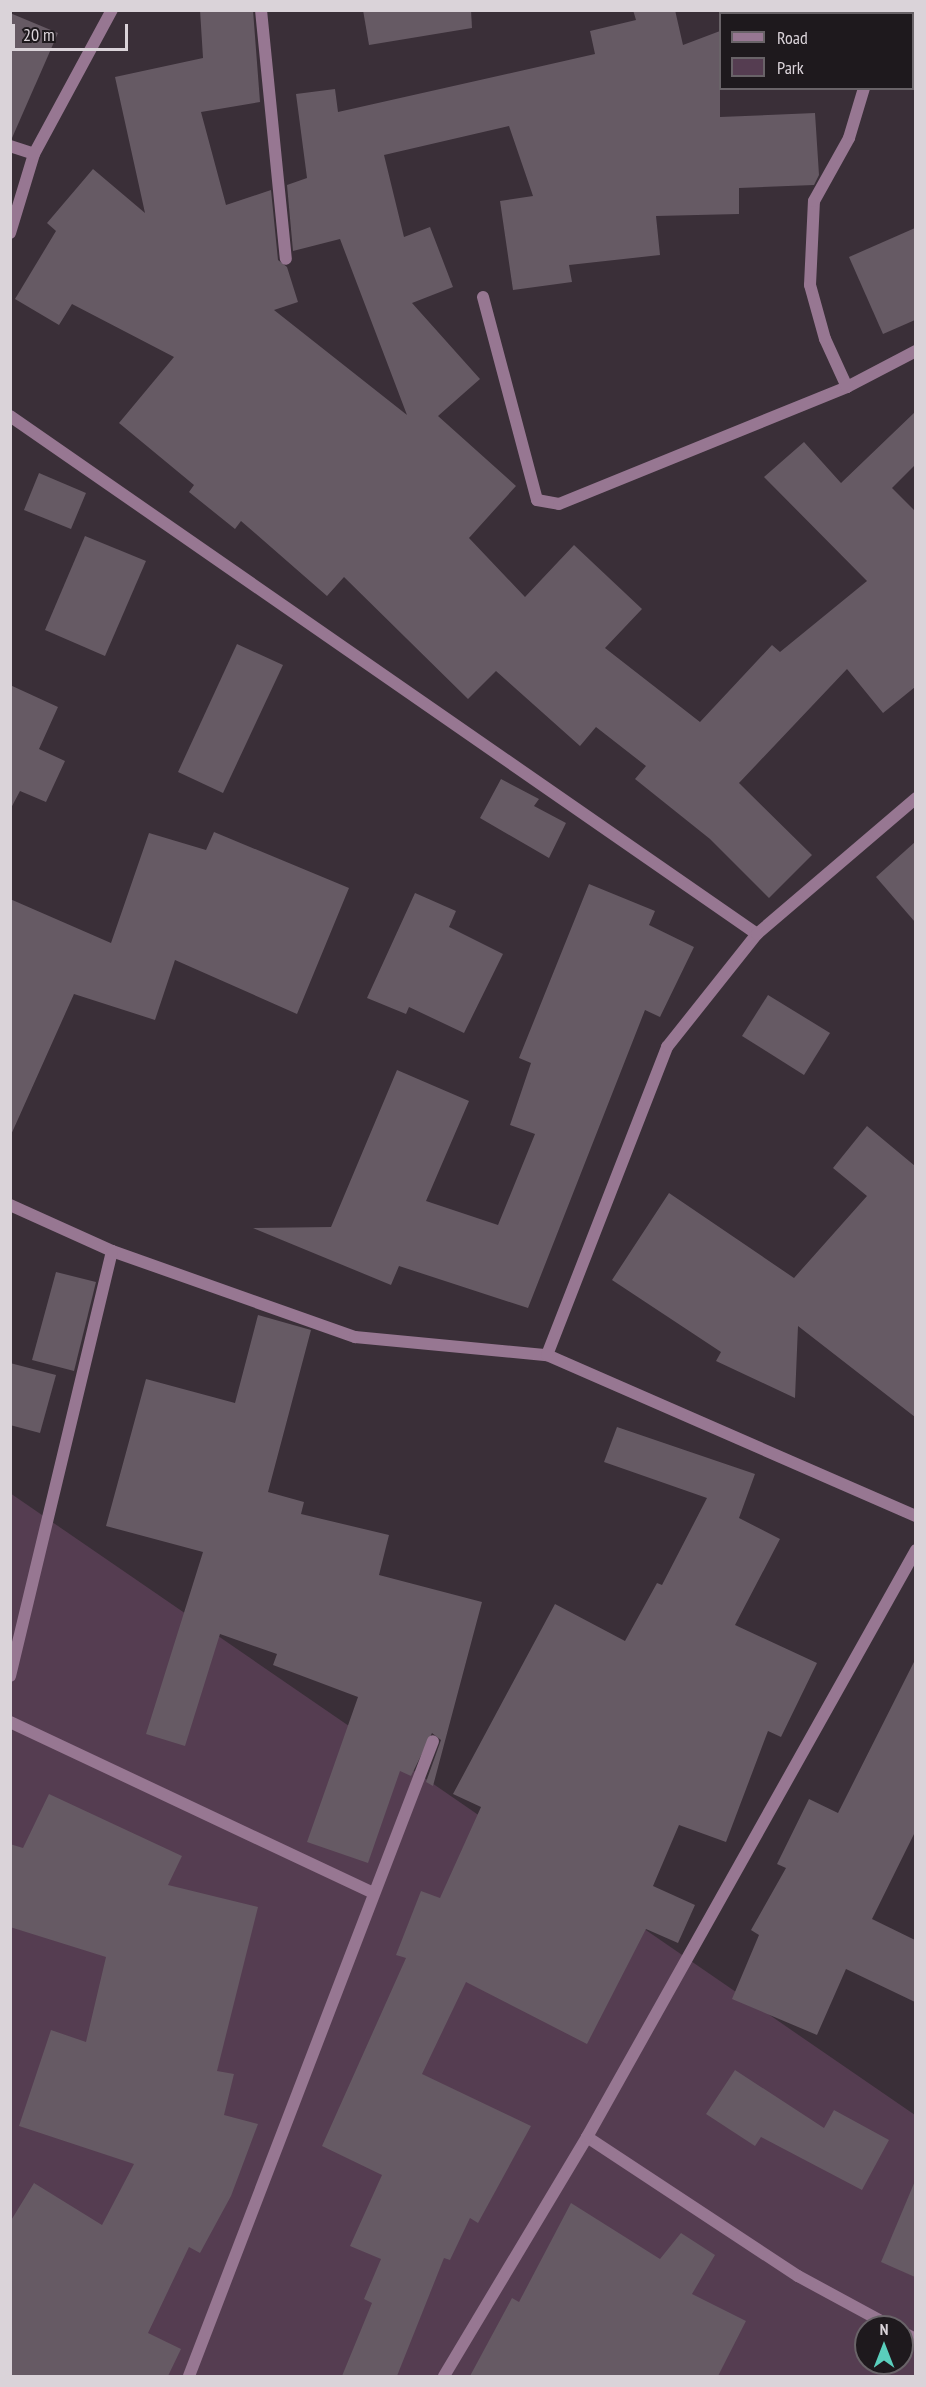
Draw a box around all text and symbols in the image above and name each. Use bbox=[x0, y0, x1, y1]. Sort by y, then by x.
scale bar bbox=[15, 12, 130, 50]
legend bbox=[719, 12, 914, 90]
text: 20 m bbox=[23, 23, 55, 46]
text: Road bbox=[777, 26, 808, 49]
text: Park bbox=[777, 56, 804, 79]
north arrow bbox=[854, 2315, 914, 2375]
text: N bbox=[880, 2319, 888, 2339]

